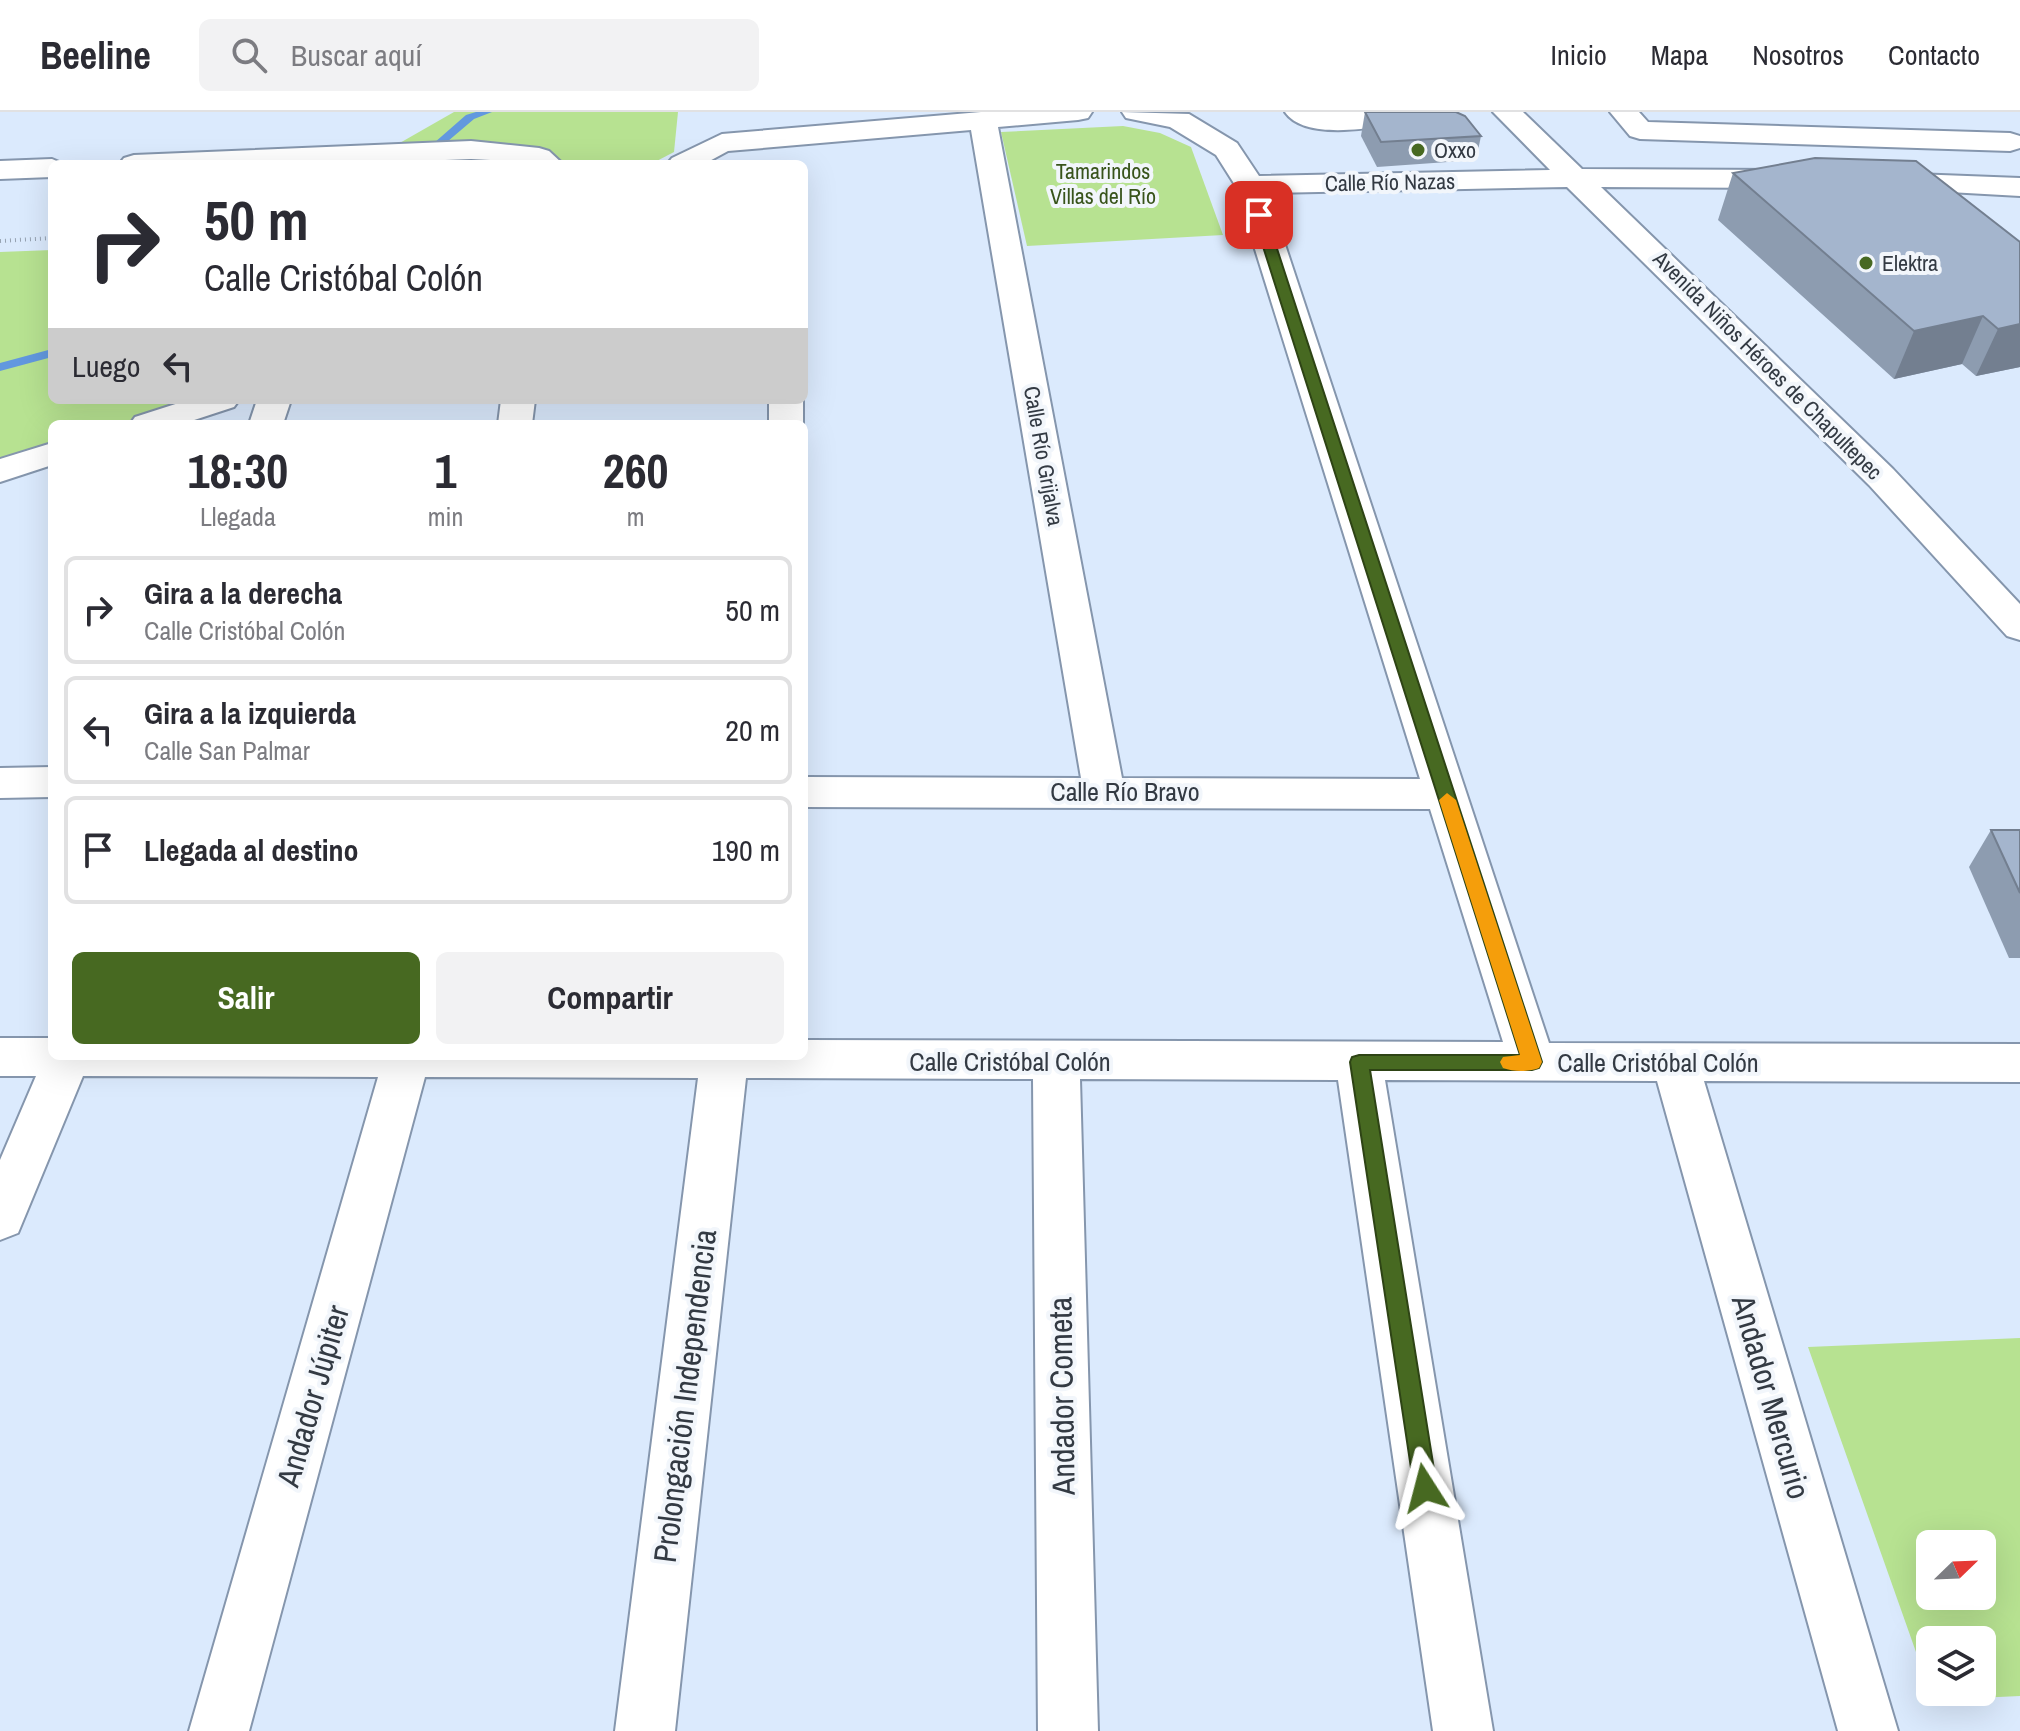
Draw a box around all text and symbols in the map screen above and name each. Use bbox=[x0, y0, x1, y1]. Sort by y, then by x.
search box bbox=[199, 19, 759, 91]
text: Beeline bbox=[40, 30, 151, 81]
icon: search bbox=[227, 33, 271, 77]
text: Buscar aquí bbox=[291, 35, 422, 75]
text: Inicio bbox=[1551, 36, 1607, 74]
text: Mapa bbox=[1651, 36, 1708, 74]
text: Nosotros bbox=[1752, 36, 1844, 74]
text: Contacto bbox=[1888, 36, 1980, 74]
place label: Oxxo bbox=[1434, 135, 1476, 165]
marker: Oxxo bbox=[1409, 141, 1427, 159]
park label: Tamarindos Villas del Río bbox=[1050, 156, 1156, 211]
street label: Calle Río Nazas bbox=[1325, 166, 1455, 198]
pin bbox=[1225, 181, 1293, 249]
text: 50 m bbox=[204, 182, 309, 257]
icon: right bbox=[72, 192, 176, 296]
icon: arrive bbox=[1237, 193, 1281, 237]
street label: Avenida Niños Héroes de Chapultepec bbox=[1646, 243, 1889, 486]
place label: Elektra bbox=[1882, 248, 1938, 278]
text: Calle Cristóbal Colón bbox=[204, 254, 483, 302]
marker: Elektra bbox=[1857, 254, 1875, 272]
icon: left bbox=[156, 344, 200, 388]
text: Luego bbox=[72, 346, 140, 386]
street label: Calle Río Grijalva bbox=[1017, 384, 1071, 528]
text: 18:30 bbox=[188, 438, 288, 503]
text: 1 bbox=[435, 438, 456, 503]
text: 260 bbox=[603, 438, 668, 503]
text: Llegada bbox=[200, 499, 276, 534]
text: min bbox=[428, 499, 463, 534]
text: m bbox=[627, 499, 645, 534]
text: Gira a la derecha bbox=[144, 573, 342, 613]
icon: right bbox=[76, 588, 120, 632]
text: 50 m bbox=[725, 590, 780, 630]
text: Calle Cristóbal Colón bbox=[144, 613, 345, 648]
text: Gira a la izquierda bbox=[144, 693, 356, 733]
icon: left bbox=[76, 708, 120, 752]
text: 20 m bbox=[725, 710, 780, 750]
text: Calle San Palmar bbox=[144, 733, 310, 768]
street label: Calle Río Bravo bbox=[1050, 774, 1200, 809]
icon: arrive bbox=[76, 828, 120, 872]
text: Llegada al destino bbox=[144, 830, 359, 870]
text: 190 m bbox=[712, 830, 780, 870]
button: Salir bbox=[72, 952, 420, 1044]
button: Compartir bbox=[436, 952, 784, 1044]
street label: Calle Cristóbal Colón bbox=[909, 1044, 1111, 1079]
street label: Calle Cristóbal Colón bbox=[1557, 1045, 1759, 1080]
street label: Prolongación Independencia bbox=[643, 1226, 726, 1565]
street label: Andador Mercurio bbox=[1722, 1289, 1821, 1504]
street label: Andador Cometa bbox=[1038, 1296, 1085, 1497]
street label: Andador Júpiter bbox=[266, 1300, 359, 1492]
position arrow bbox=[1383, 1446, 1467, 1530]
north arrow bbox=[1916, 1530, 1996, 1610]
map controls bbox=[1916, 1530, 1996, 1706]
button: layers bbox=[1916, 1626, 1996, 1706]

